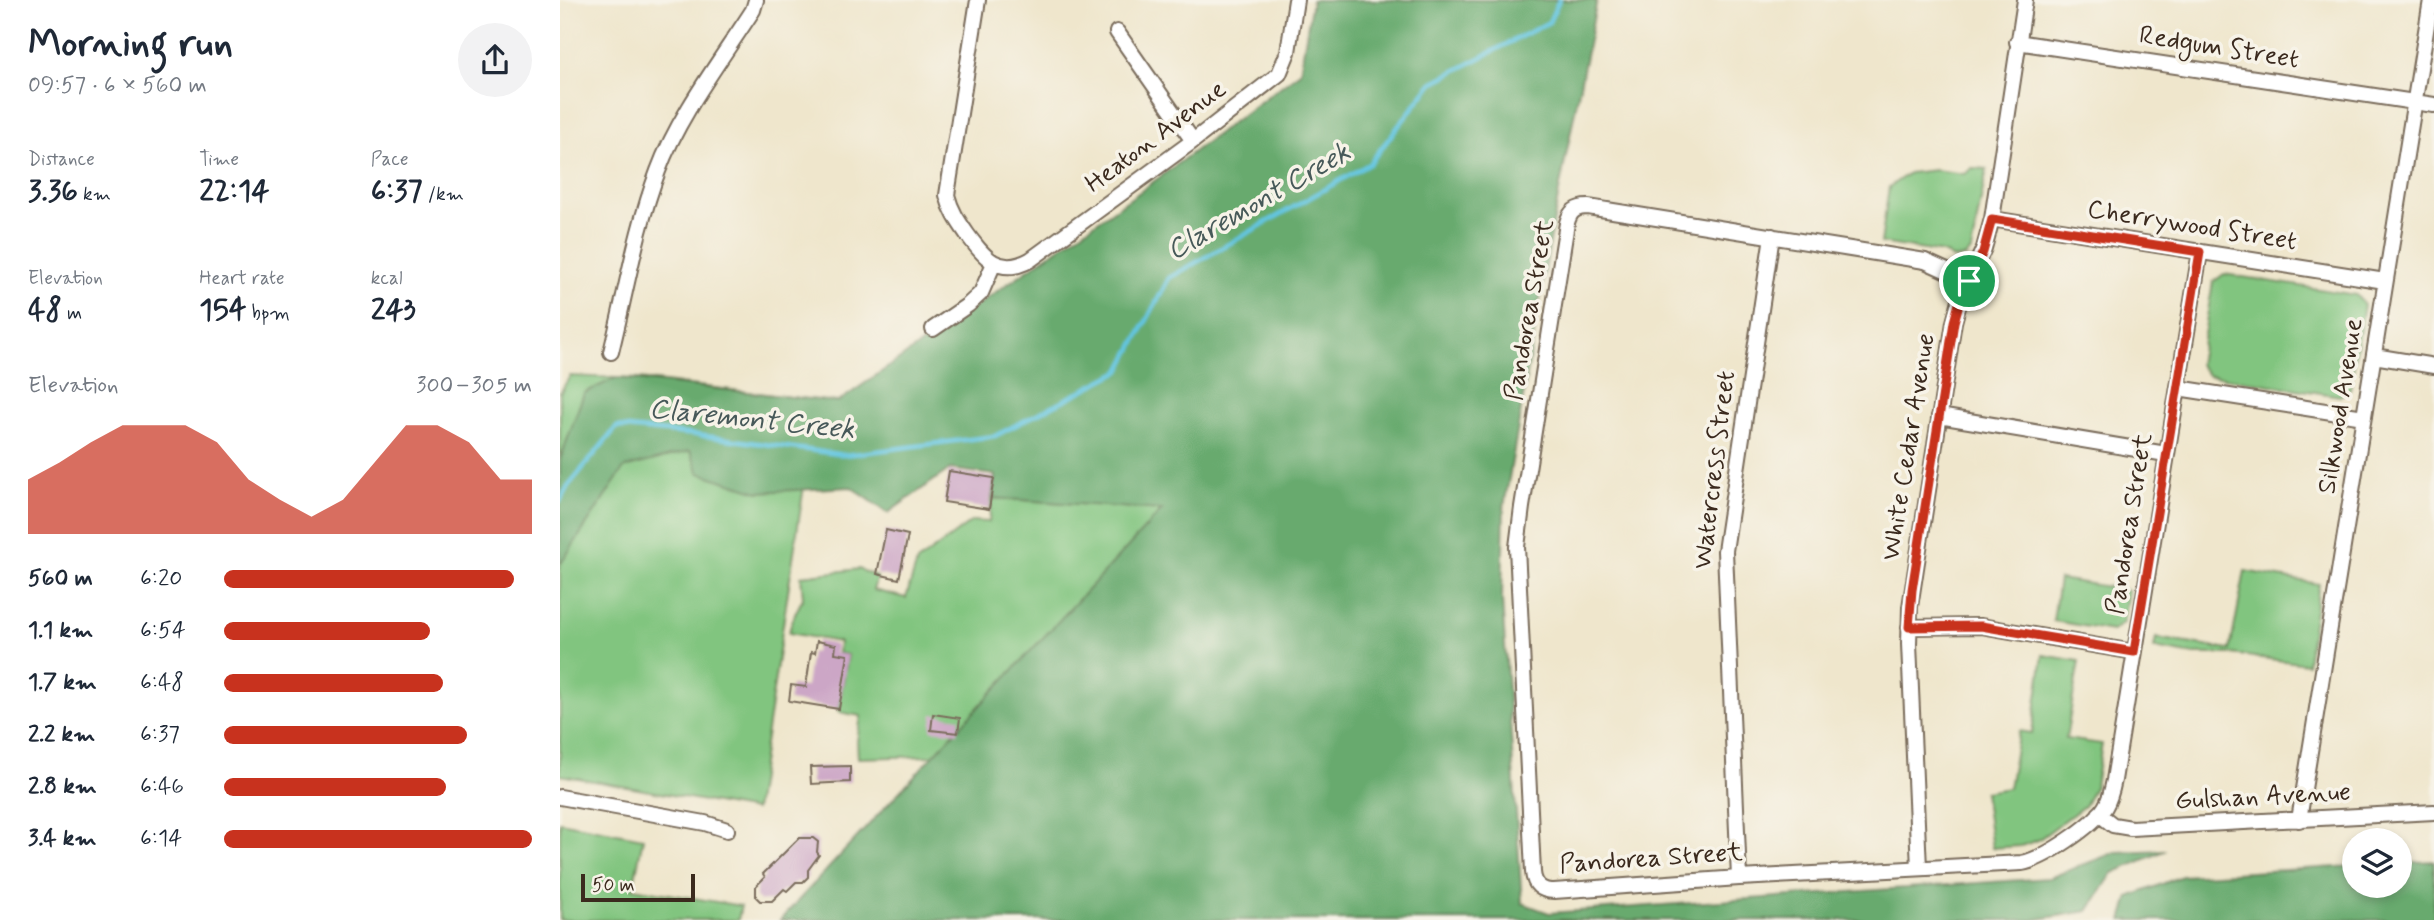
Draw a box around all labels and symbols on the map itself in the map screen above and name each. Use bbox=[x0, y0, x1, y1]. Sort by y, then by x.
street label: Redgum Street bbox=[2136, 19, 2301, 79]
street label: Heaton Avenue bbox=[1079, 73, 1234, 201]
water label: Claremont Creek bbox=[1160, 134, 1358, 270]
street label: Cherrywood Street bbox=[2085, 193, 2299, 259]
street label: Pandorea Street bbox=[1497, 217, 1563, 403]
pin bbox=[1939, 251, 1999, 311]
street label: Silkwood Avenue bbox=[2310, 316, 2372, 496]
street label: White Cedar Avenue bbox=[1874, 331, 1944, 563]
street label: Watercress Street bbox=[1686, 369, 1744, 571]
water label: Claremont Creek bbox=[648, 391, 857, 449]
street label: Pandorea Street bbox=[2099, 431, 2161, 617]
street label: Gulshan Avenue bbox=[2174, 775, 2352, 819]
street label: Pandorea Street bbox=[1558, 836, 1744, 882]
scale bar bbox=[581, 871, 695, 903]

